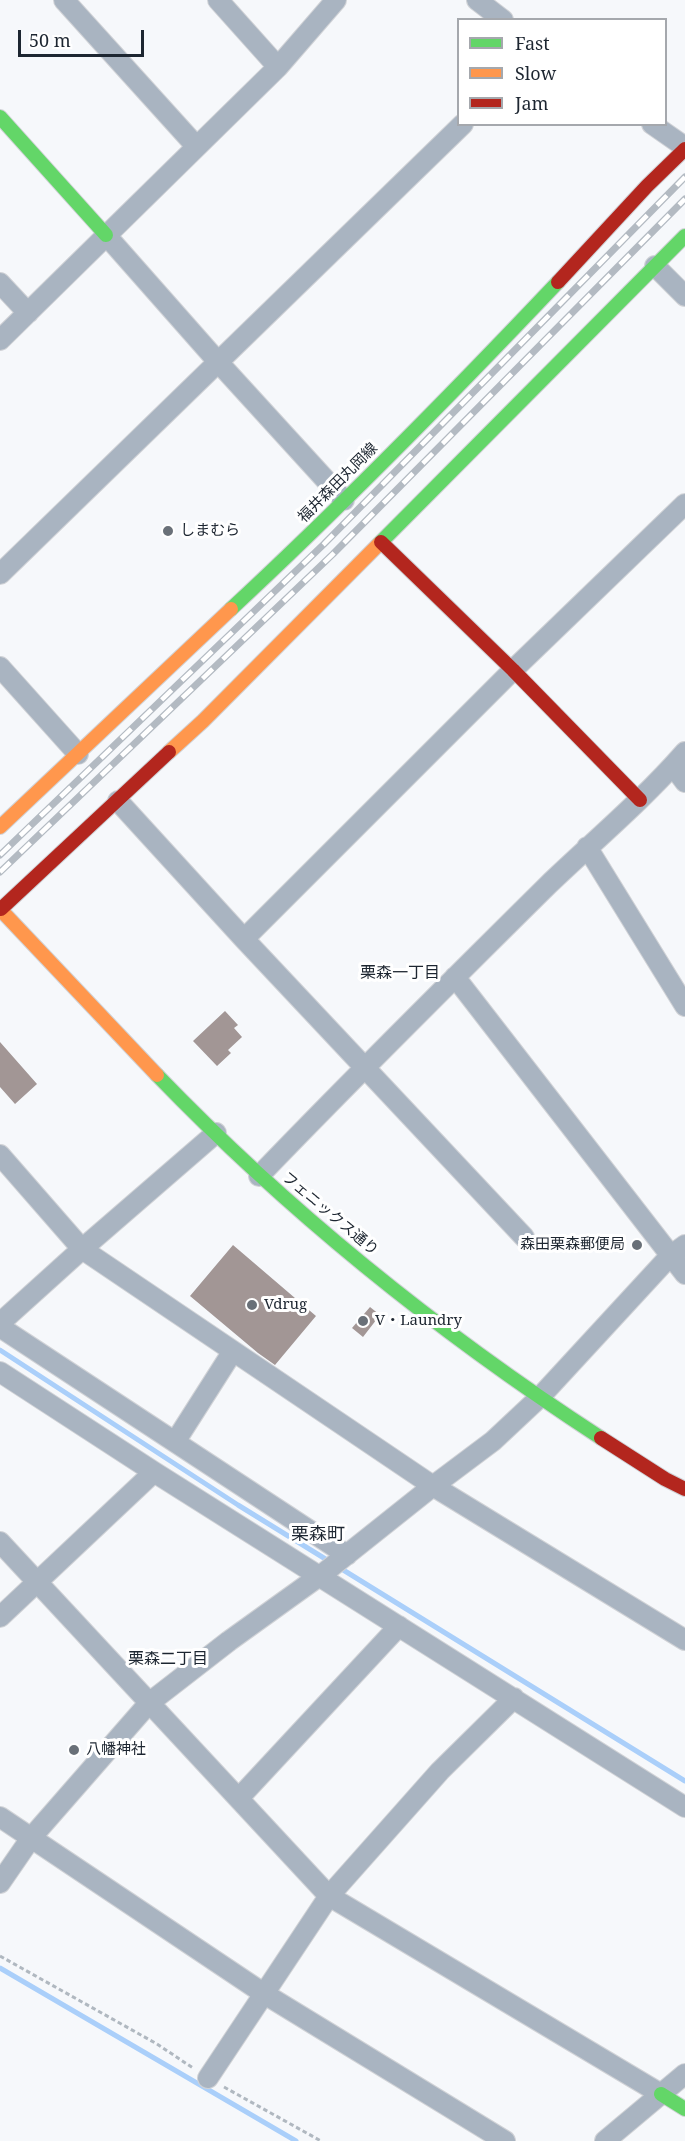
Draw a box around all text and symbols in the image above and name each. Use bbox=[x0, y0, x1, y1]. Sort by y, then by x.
scale bar bbox=[21, 18, 147, 56]
legend bbox=[457, 18, 667, 126]
text: 50 m bbox=[29, 28, 71, 52]
text: Fast bbox=[515, 31, 550, 55]
text: Slow bbox=[515, 61, 556, 85]
text: Jam bbox=[515, 91, 549, 115]
street label: 福井森田丸岡線 bbox=[295, 440, 381, 526]
place label: しまむら bbox=[180, 522, 240, 540]
marker: しまむら bbox=[161, 524, 175, 538]
district label: 栗森一丁目 bbox=[360, 963, 440, 983]
street label: フェニックス通り bbox=[278, 1169, 382, 1259]
place label: 森田栗森郵便局 bbox=[520, 1236, 625, 1254]
marker: 森田栗森郵便局 bbox=[630, 1238, 644, 1252]
place label: Vdrug bbox=[264, 1296, 307, 1314]
marker: Vdrug bbox=[245, 1298, 259, 1312]
place label: V・Laundry bbox=[375, 1312, 462, 1330]
marker: V・Laundry bbox=[356, 1314, 370, 1328]
district label: 栗森町 bbox=[291, 1524, 345, 1546]
district label: 栗森二丁目 bbox=[128, 1649, 208, 1669]
place label: 八幡神社 bbox=[86, 1741, 146, 1759]
marker: 八幡神社 bbox=[67, 1743, 81, 1757]

